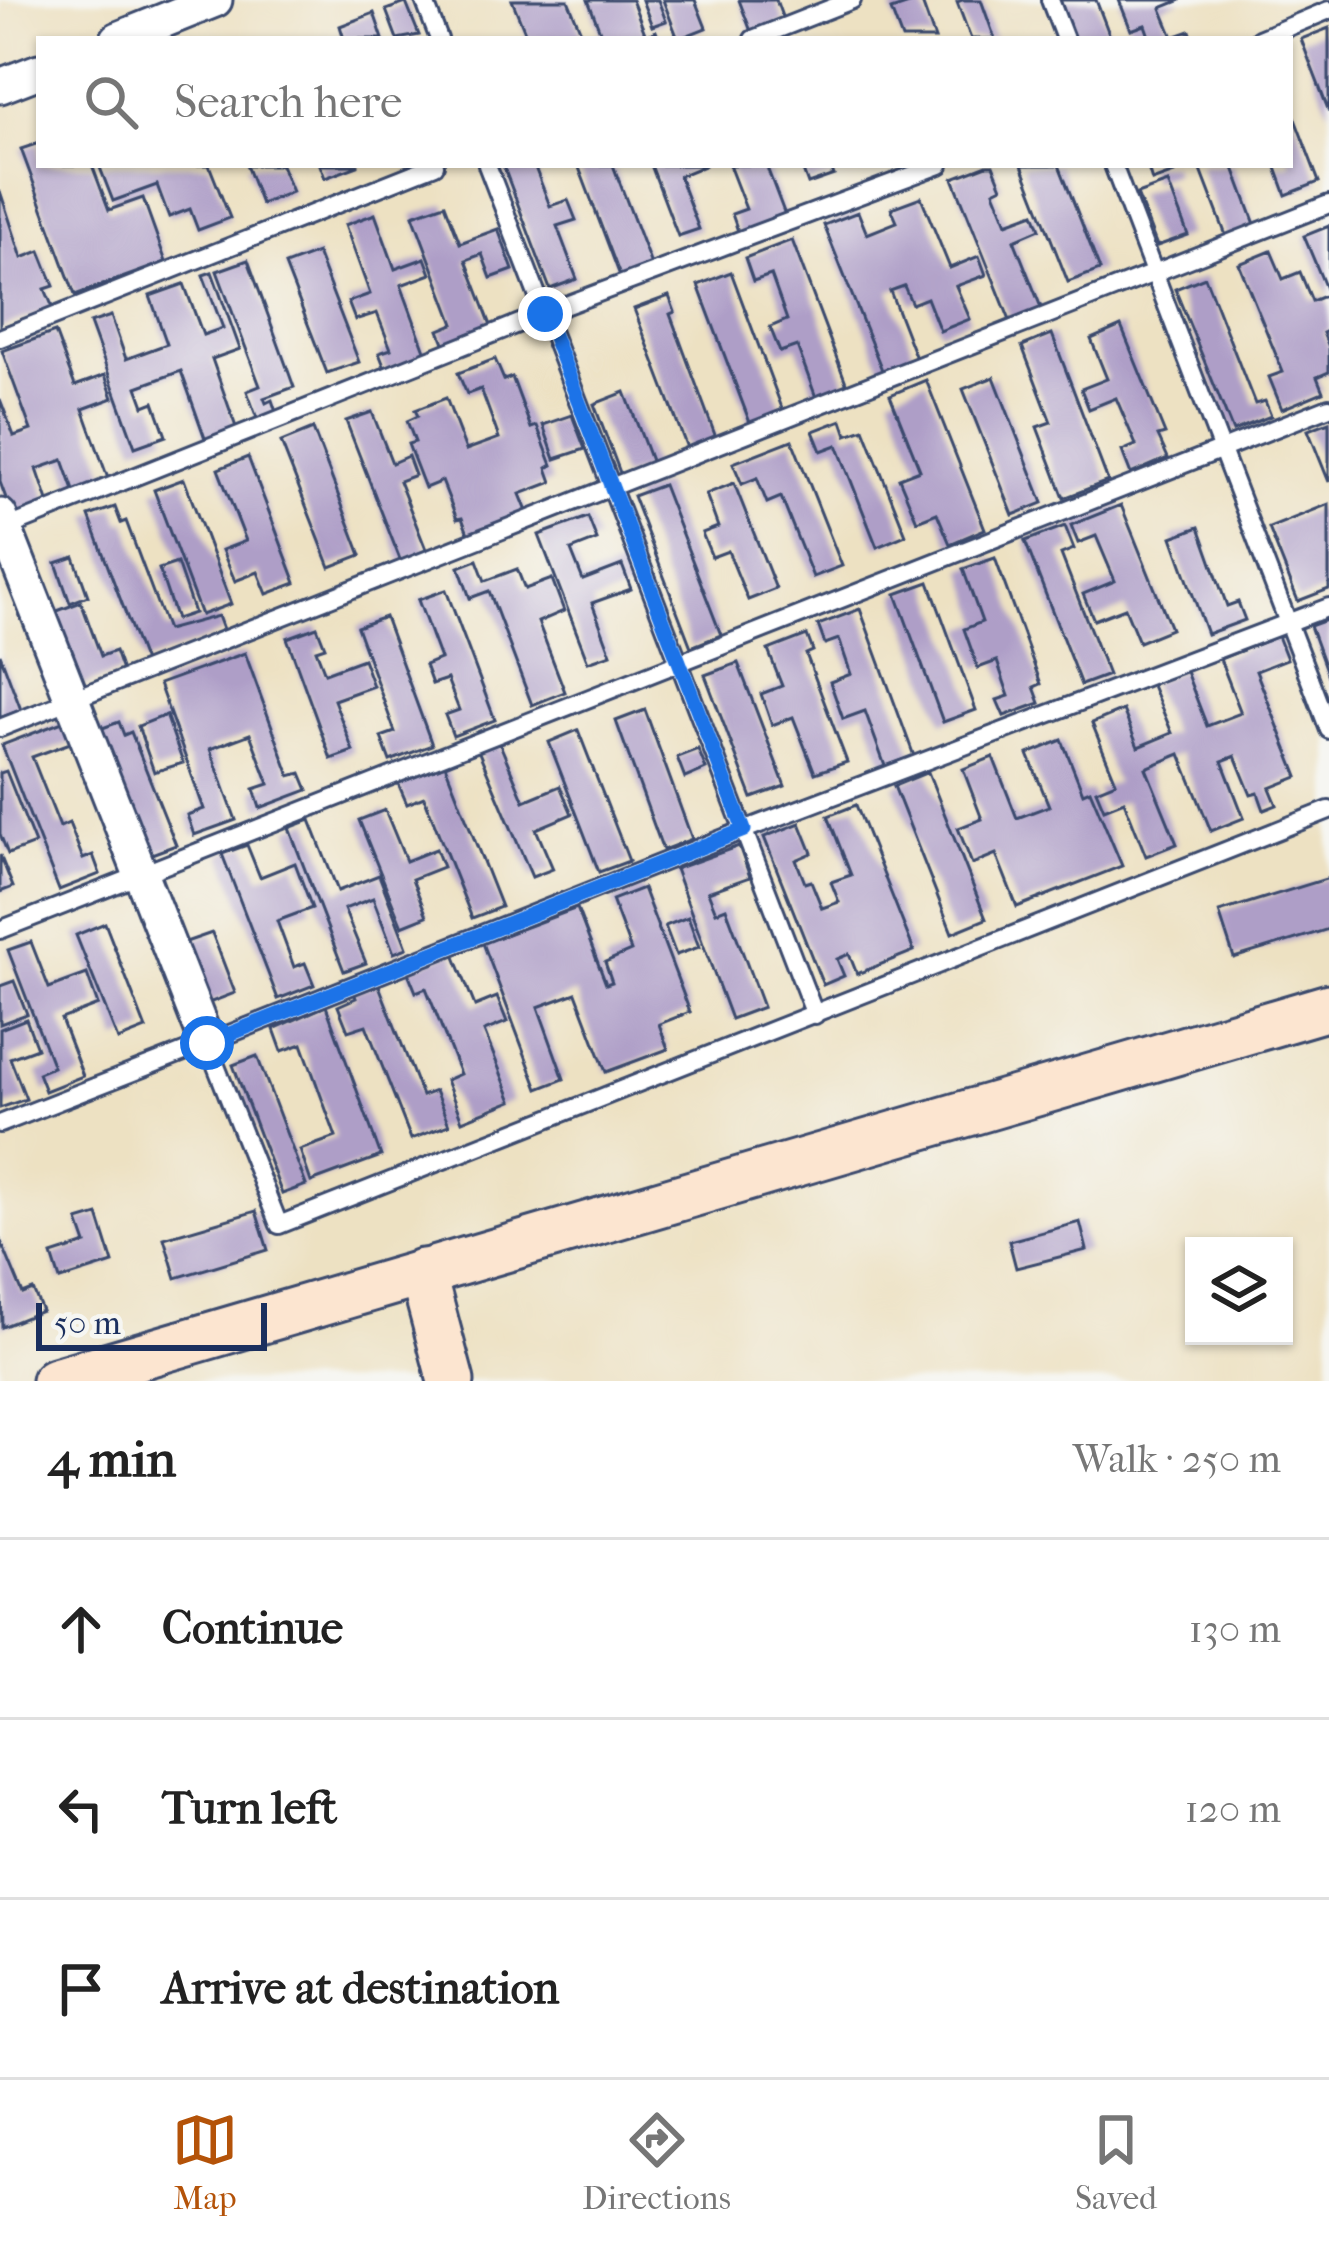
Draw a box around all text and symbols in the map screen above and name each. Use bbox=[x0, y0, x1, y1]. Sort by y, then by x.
search box bbox=[36, 36, 1293, 168]
icon: search bbox=[78, 69, 144, 135]
text: Search here bbox=[174, 76, 402, 129]
route end bbox=[518, 287, 572, 341]
route start bbox=[180, 1016, 234, 1070]
map controls bbox=[1185, 1237, 1293, 1345]
button: layers bbox=[1185, 1237, 1293, 1345]
scale bar bbox=[36, 1297, 267, 1350]
text: 50 m bbox=[54, 1304, 121, 1343]
text: 4 min bbox=[48, 1429, 176, 1489]
text: Walk · 250 m bbox=[1073, 1436, 1281, 1482]
icon: ahead bbox=[48, 1596, 114, 1662]
text: Continue bbox=[162, 1602, 343, 1655]
text: 130 m bbox=[1189, 1606, 1281, 1652]
icon: left bbox=[48, 1776, 114, 1842]
text: Turn left bbox=[162, 1782, 337, 1835]
text: 120 m bbox=[1185, 1786, 1281, 1832]
icon: arrive bbox=[48, 1956, 114, 2022]
text: Arrive at destination bbox=[162, 1962, 559, 2015]
tab: Map bbox=[172, 2107, 238, 2218]
tab: Directions bbox=[582, 2107, 731, 2218]
tab: Saved bbox=[1075, 2107, 1157, 2218]

